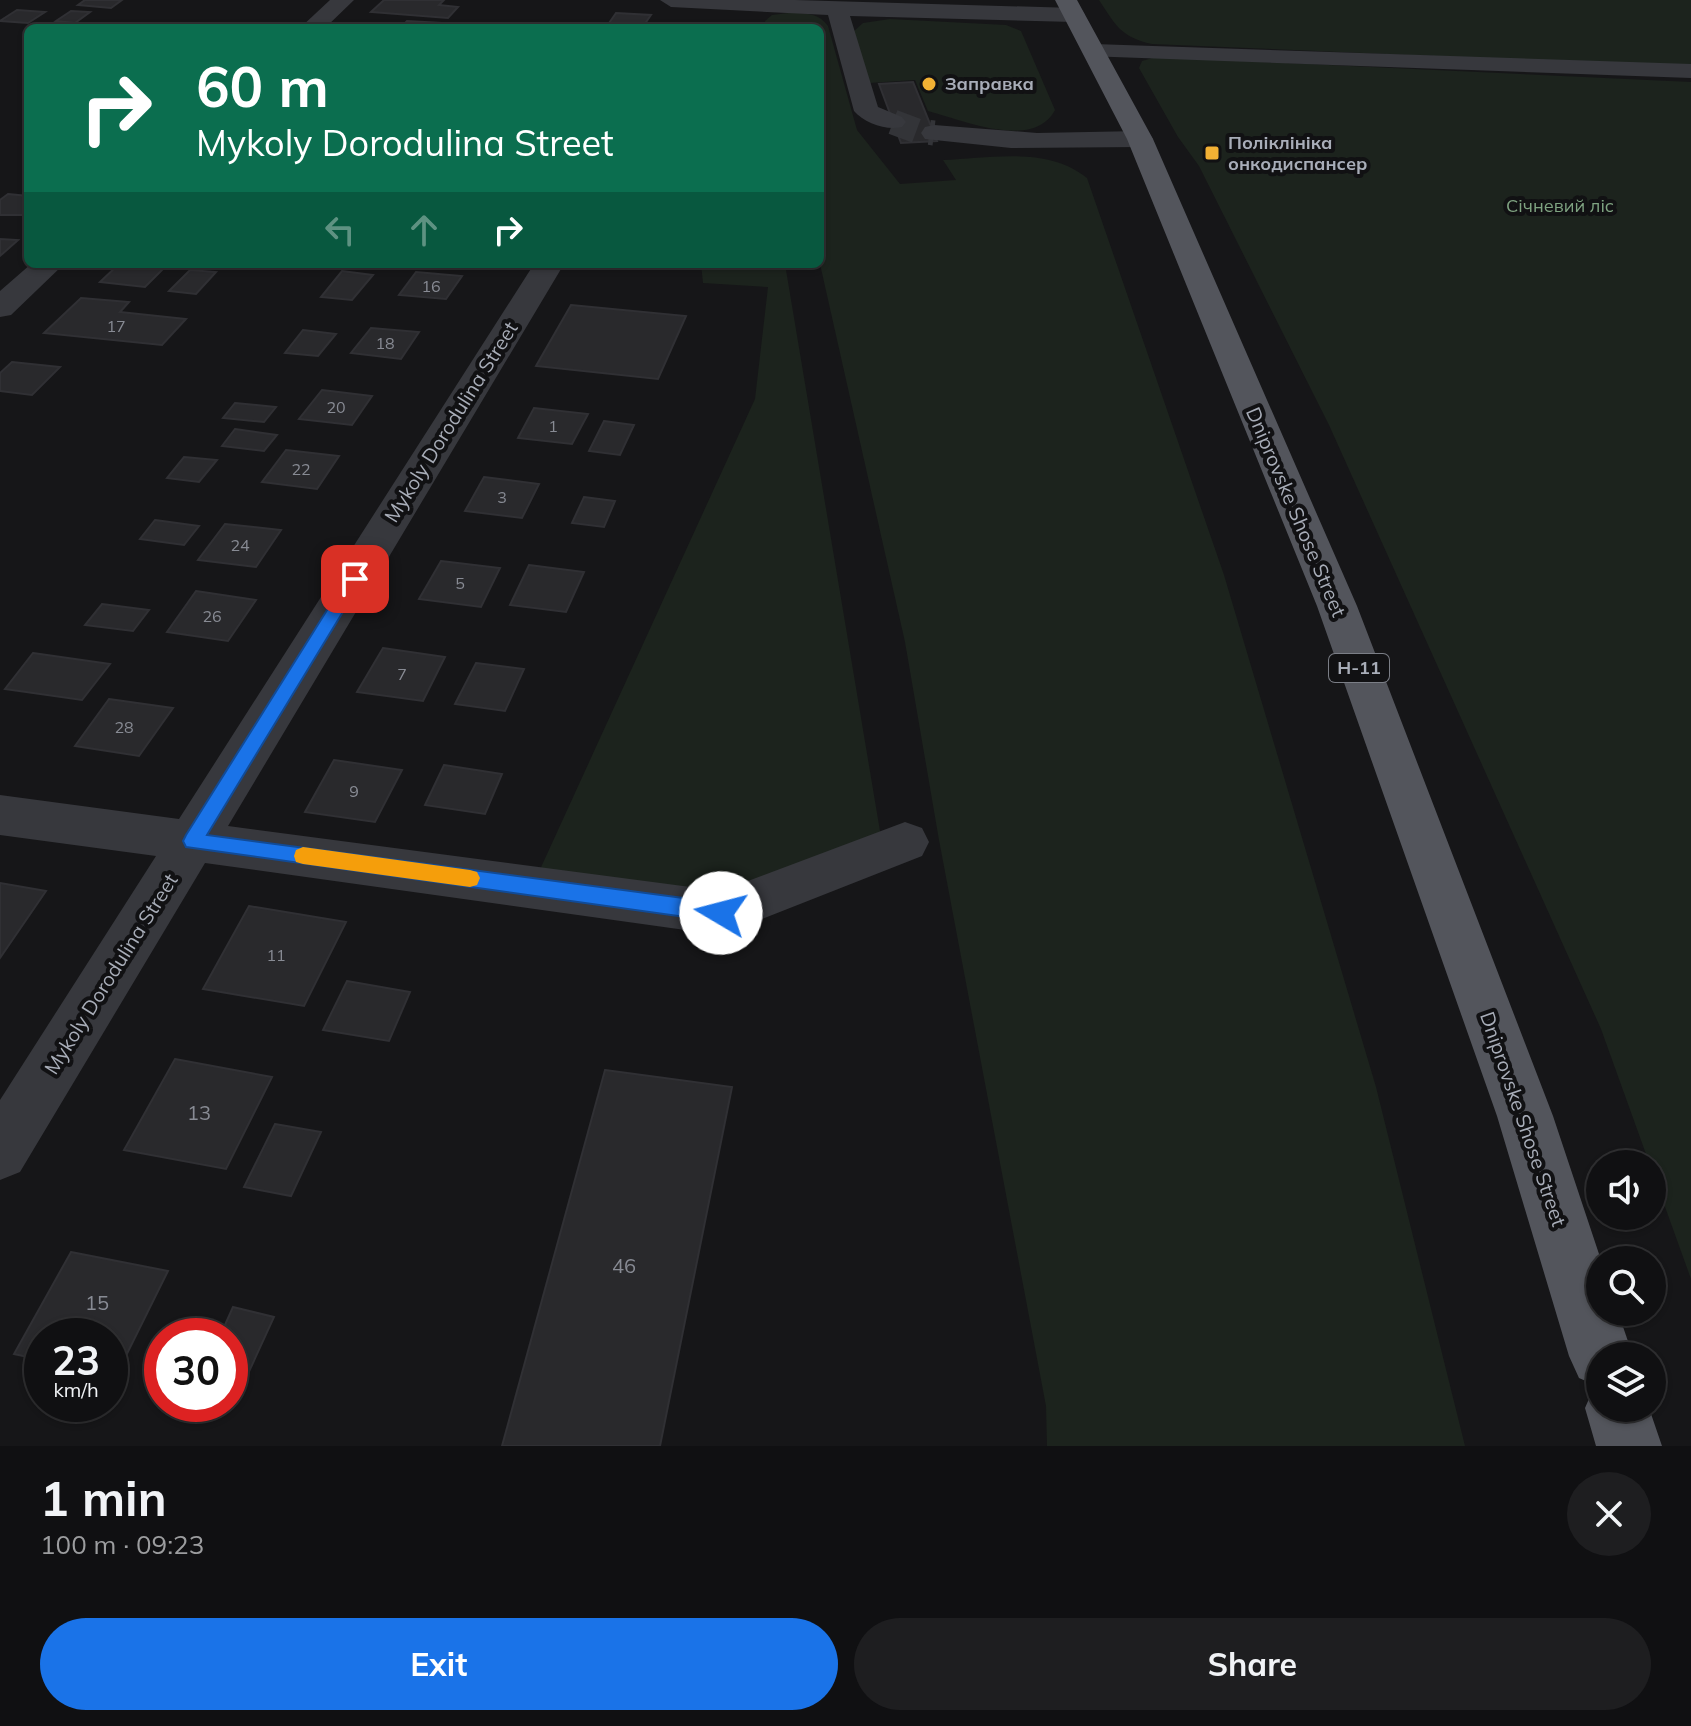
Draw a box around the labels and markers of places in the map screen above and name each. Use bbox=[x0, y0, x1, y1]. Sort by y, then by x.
place label: Заправка bbox=[945, 72, 1034, 95]
marker: Заправка bbox=[920, 75, 938, 93]
place label: Поліклініка онкодиспансер bbox=[1228, 131, 1367, 175]
marker: Поліклініка онкодиспансер bbox=[1203, 144, 1221, 162]
pin bbox=[321, 545, 389, 613]

